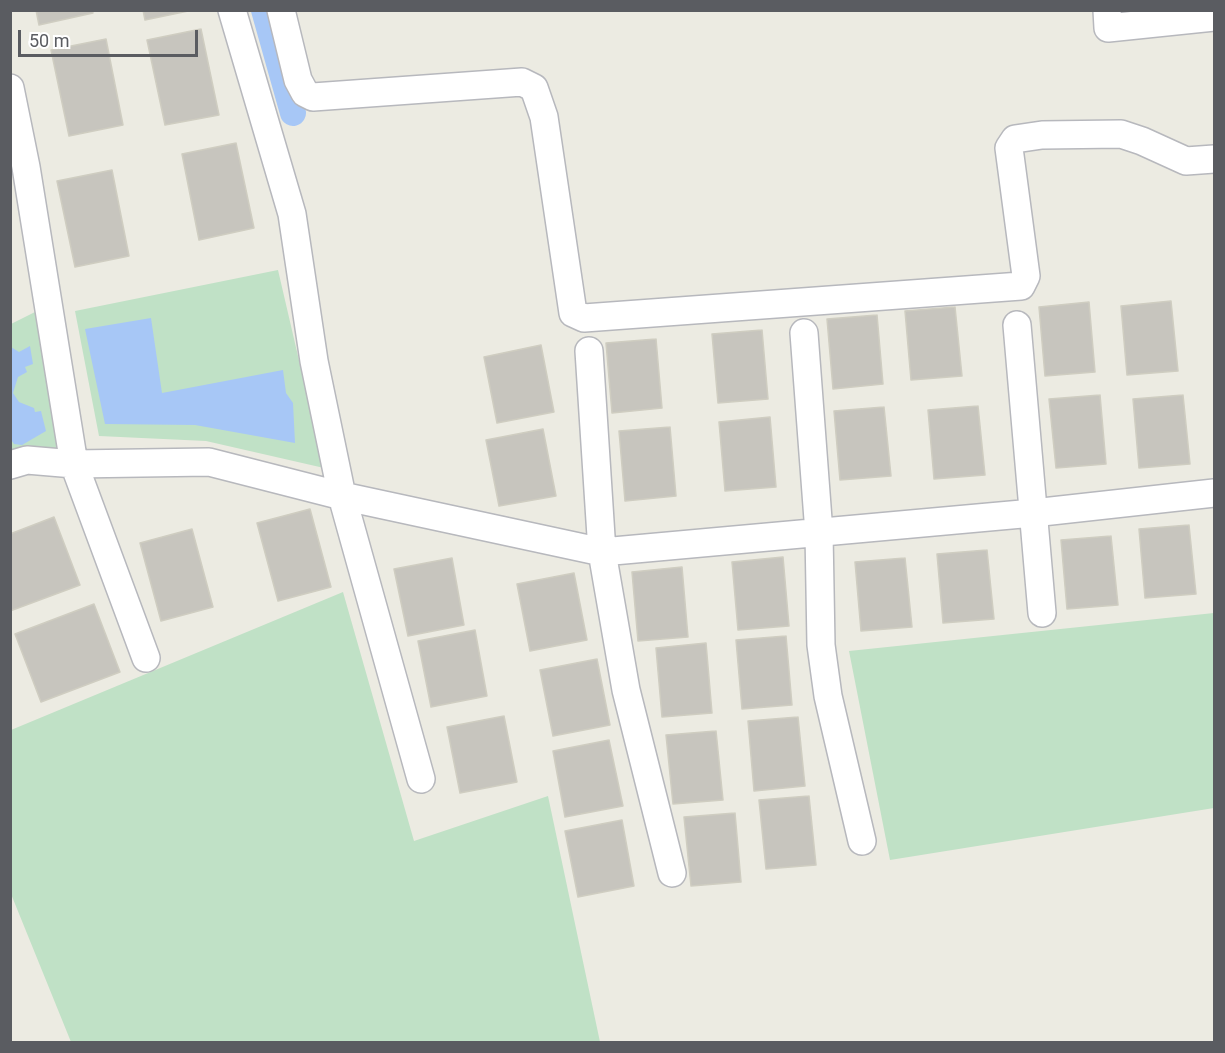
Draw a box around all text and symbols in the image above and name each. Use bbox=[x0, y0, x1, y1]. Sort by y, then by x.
scale bar bbox=[21, 18, 201, 56]
text: 50 m bbox=[29, 30, 69, 51]

